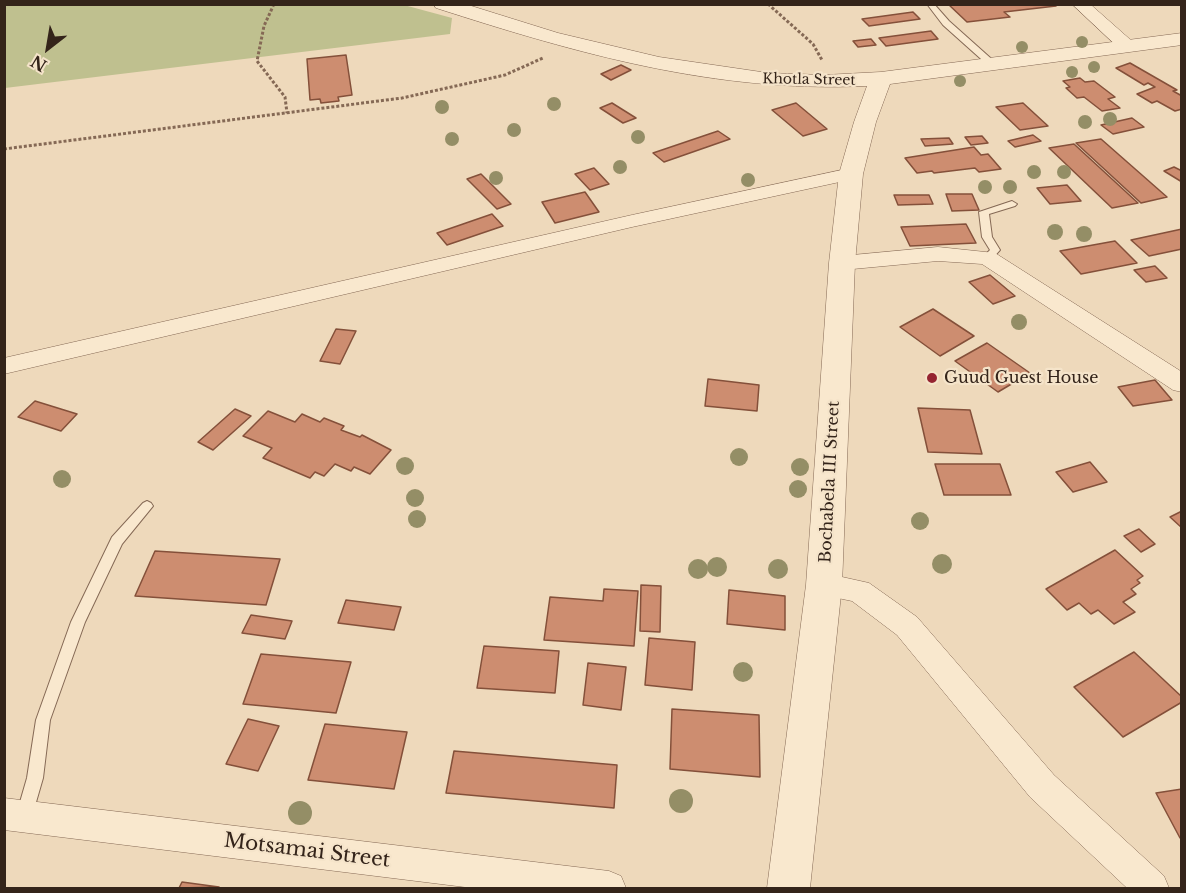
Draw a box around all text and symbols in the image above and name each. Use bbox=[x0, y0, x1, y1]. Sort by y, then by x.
north arrow bbox=[18, 18, 78, 78]
text: N bbox=[27, 51, 50, 76]
street label: Khotla Street bbox=[762, 71, 856, 89]
place label: Guud Guest House bbox=[944, 368, 1098, 388]
marker: Guud Guest House bbox=[925, 371, 939, 385]
street label: Bochabela III Street bbox=[816, 401, 844, 563]
street label: Motsamai Street bbox=[223, 829, 391, 873]

